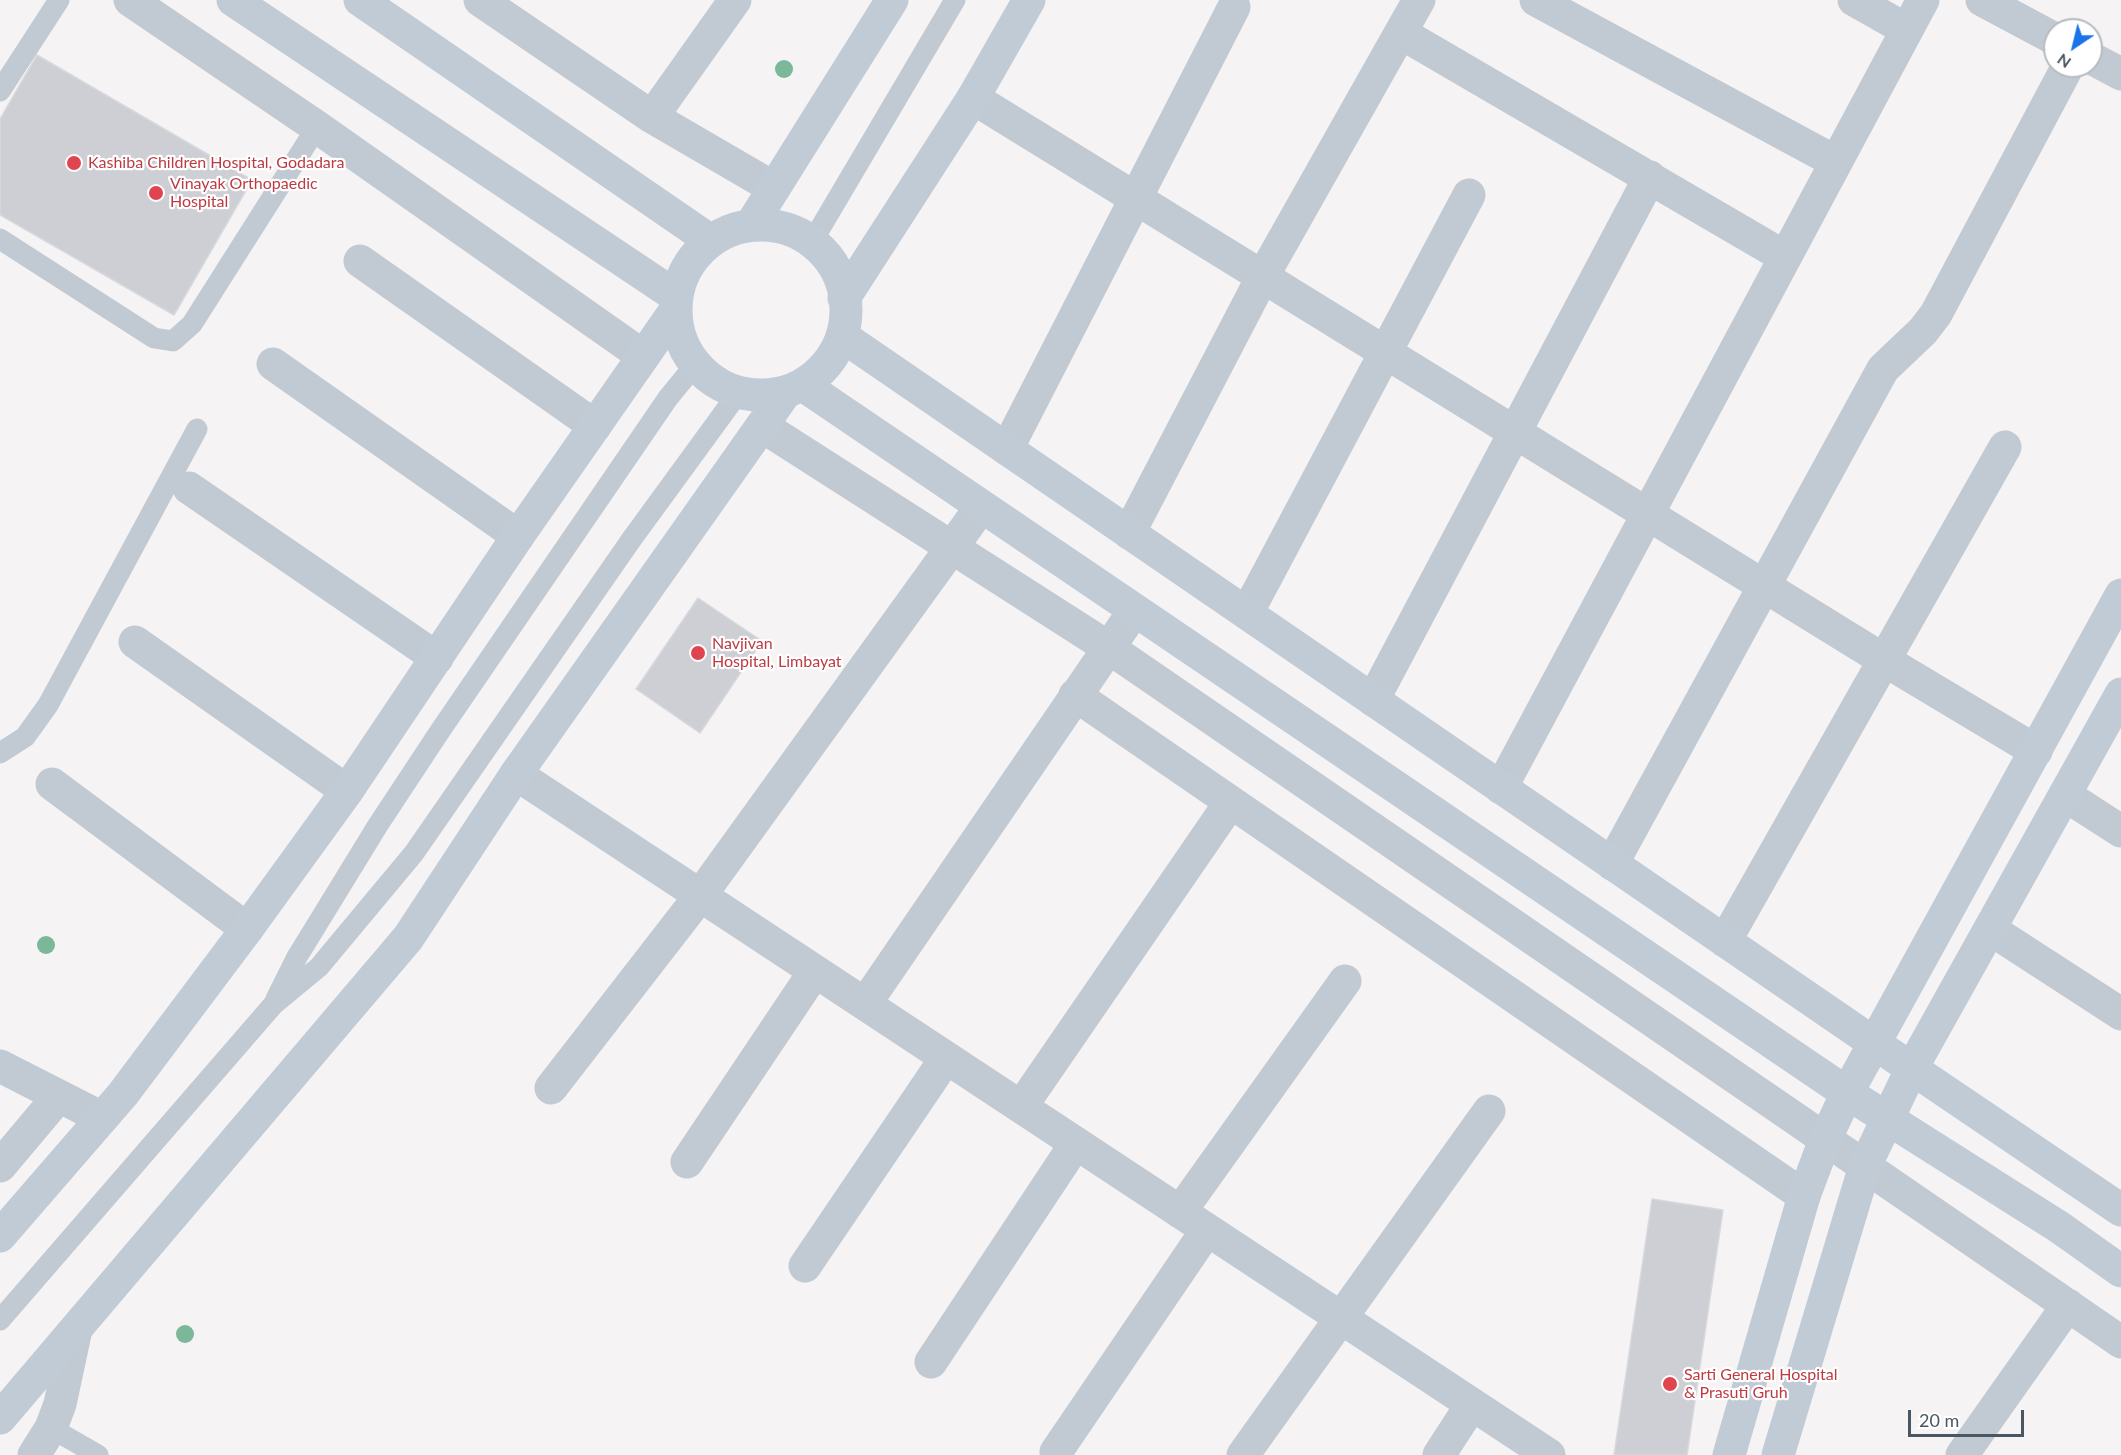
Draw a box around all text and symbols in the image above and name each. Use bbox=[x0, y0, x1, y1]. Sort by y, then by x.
north arrow bbox=[2043, 18, 2103, 78]
text: N bbox=[2053, 50, 2074, 73]
place label: Kashiba Children Hospital, Godadara bbox=[88, 153, 344, 173]
marker: Kashiba Children Hospital, Godadara bbox=[65, 154, 83, 172]
place label: Vinayak Orthopaedic Hospital bbox=[170, 174, 318, 212]
marker: Vinayak Orthopaedic Hospital bbox=[147, 184, 165, 202]
place label: Navjivan Hospital, Limbayat bbox=[712, 634, 842, 672]
marker: Navjivan Hospital, Limbayat bbox=[689, 644, 707, 662]
place label: Sarti General Hospital & Prasuti Gruh bbox=[1684, 1365, 1837, 1403]
marker: Sarti General Hospital & Prasuti Gruh bbox=[1661, 1375, 1679, 1393]
scale bar bbox=[1911, 1398, 2026, 1436]
text: 20 m bbox=[1919, 1409, 1959, 1431]

